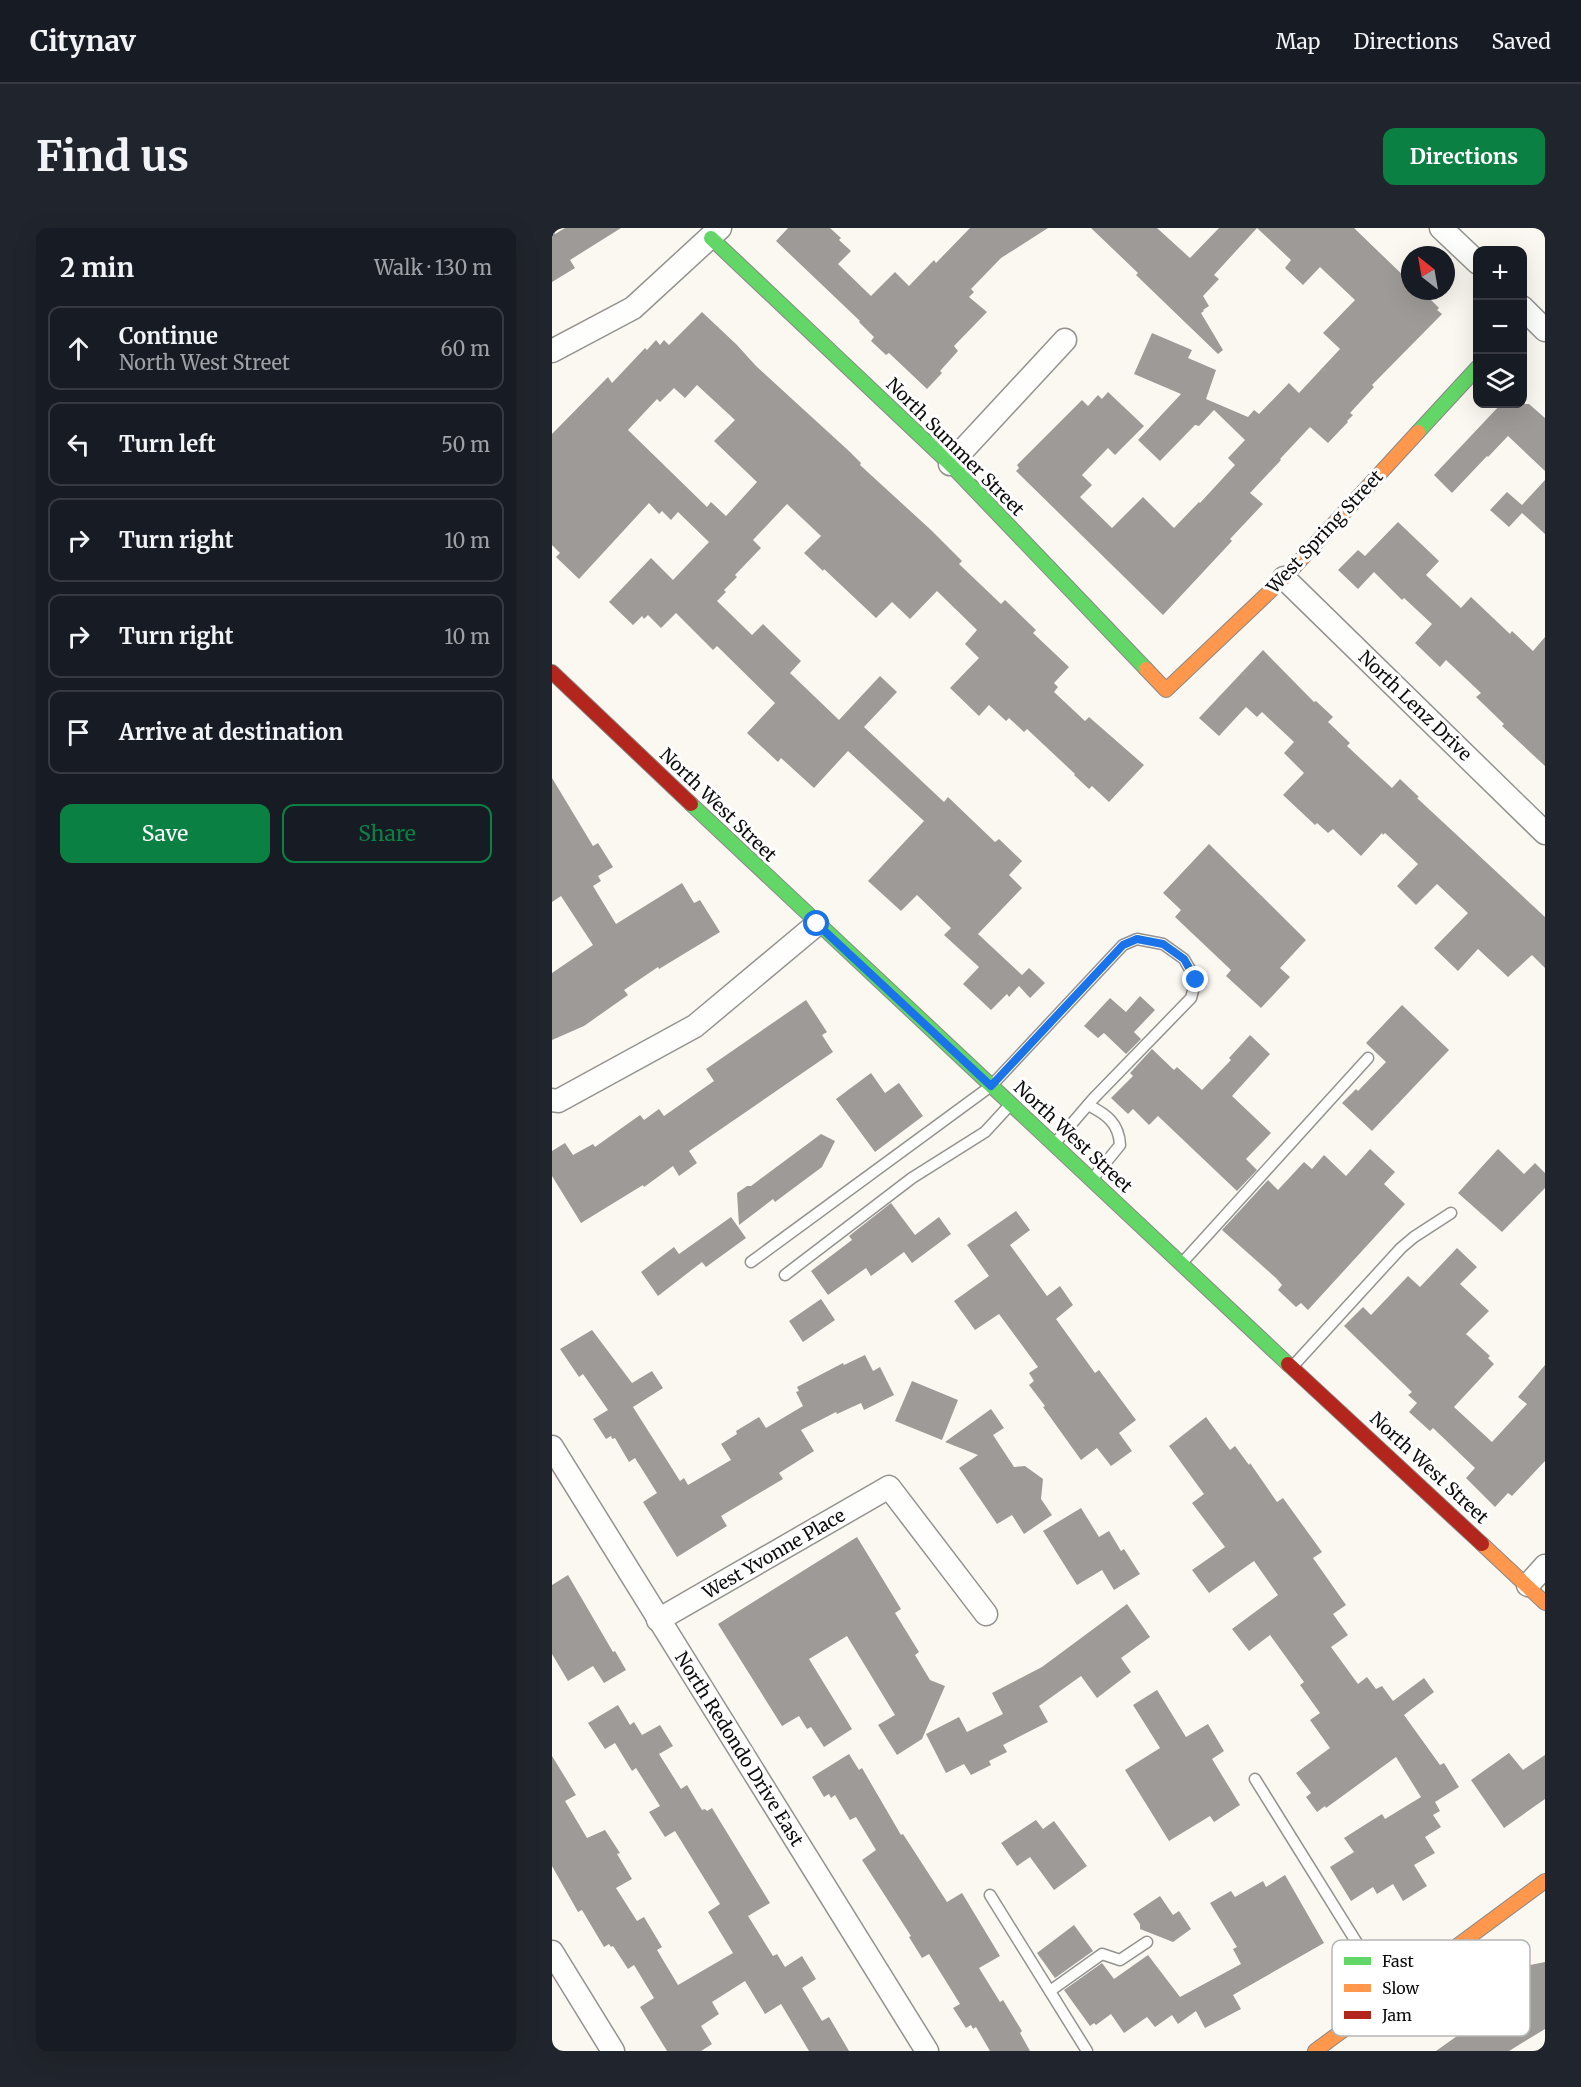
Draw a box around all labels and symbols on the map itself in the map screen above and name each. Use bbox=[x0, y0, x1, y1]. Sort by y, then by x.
north arrow bbox=[1401, 246, 1455, 300]
street label: North Summer Street bbox=[881, 373, 1029, 521]
street label: West Spring Street bbox=[1261, 465, 1388, 599]
street label: North Lenz Drive bbox=[1354, 646, 1477, 766]
street label: North West Street bbox=[655, 743, 782, 866]
route start bbox=[803, 910, 829, 936]
route end bbox=[1182, 966, 1208, 992]
street label: North West Street bbox=[1009, 1076, 1137, 1197]
street label: North West Street bbox=[1365, 1407, 1493, 1528]
street label: West Yvonne Place bbox=[698, 1503, 849, 1604]
street label: North Redondo Drive East bbox=[670, 1647, 809, 1850]
legend bbox=[1332, 1940, 1530, 2036]
text: Fast bbox=[1382, 1951, 1415, 1971]
text: Slow bbox=[1382, 1978, 1420, 1998]
text: Jam bbox=[1381, 2005, 1412, 2025]

